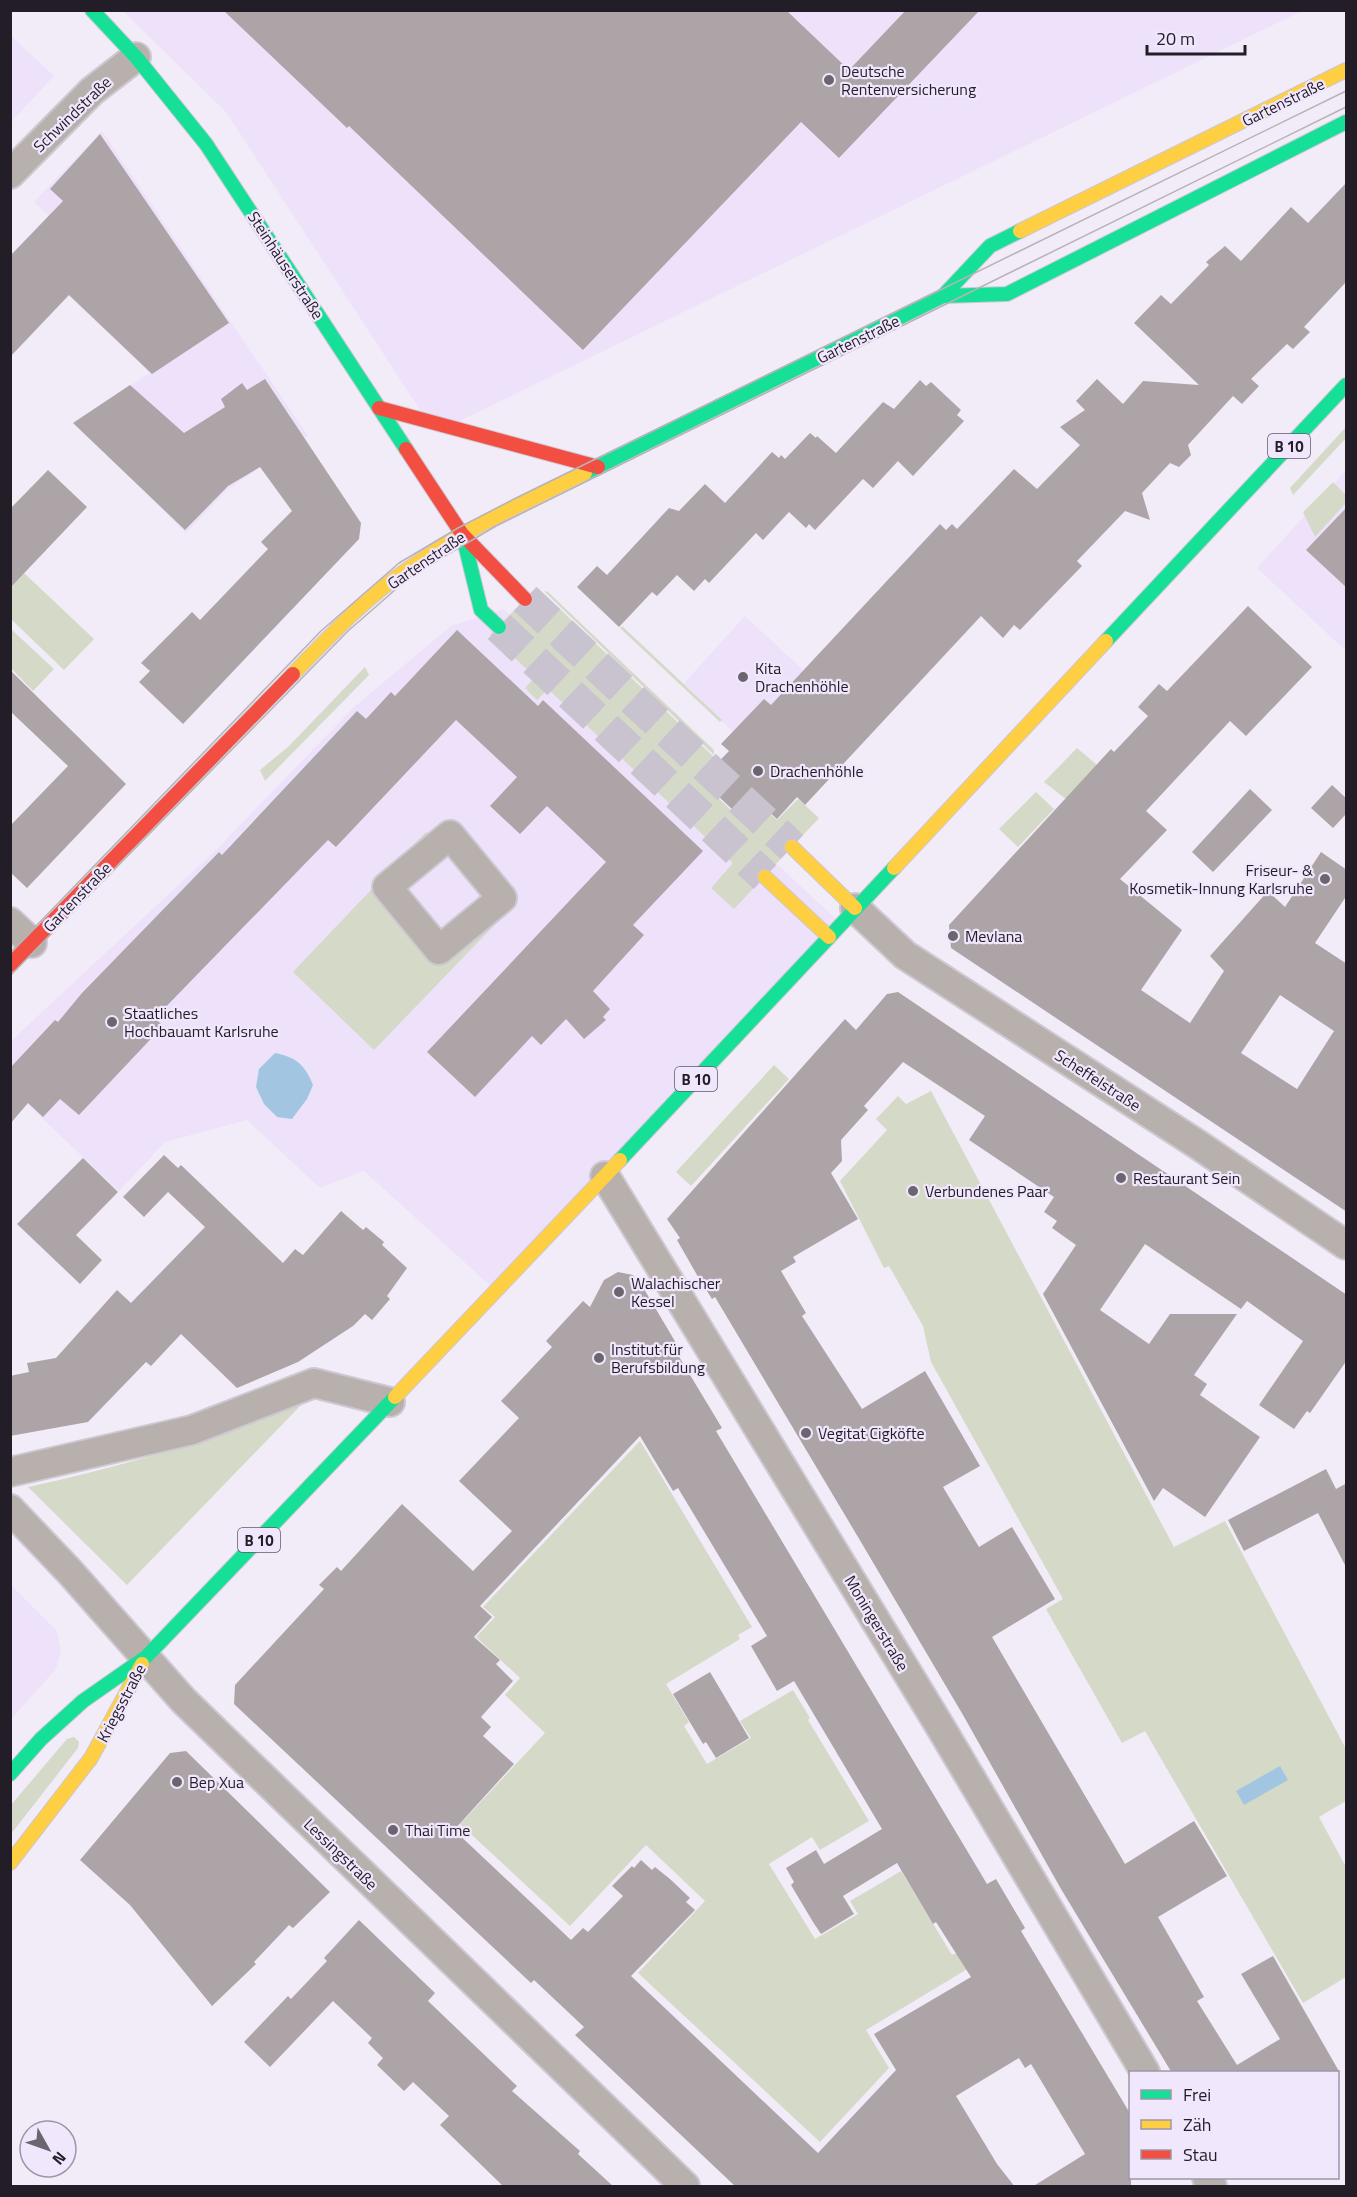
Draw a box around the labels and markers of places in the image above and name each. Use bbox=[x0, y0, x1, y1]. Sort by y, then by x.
place label: Deutsche Rentenversicherung bbox=[841, 59, 976, 101]
marker: Deutsche Rentenversicherung bbox=[822, 73, 836, 87]
place label: Kita Drachenhöhle bbox=[755, 656, 849, 698]
marker: Kita Drachenhöhle bbox=[736, 670, 750, 684]
place label: Drachenhöhle bbox=[770, 759, 864, 783]
marker: Drachenhöhle bbox=[751, 764, 765, 778]
place label: Friseur- & Kosmetik-Innung Karlsruhe bbox=[1129, 858, 1313, 900]
marker: Friseur- & Kosmetik-Innung Karlsruhe bbox=[1318, 872, 1332, 886]
place label: Mevlana bbox=[965, 924, 1022, 948]
marker: Mevlana bbox=[946, 929, 960, 943]
place label: Staatliches Hochbauamt Karlsruhe bbox=[124, 1001, 279, 1043]
marker: Staatliches Hochbauamt Karlsruhe bbox=[105, 1015, 119, 1029]
place label: Restaurant Sein bbox=[1133, 1166, 1240, 1190]
marker: Restaurant Sein bbox=[1114, 1171, 1128, 1185]
place label: Verbundenes Paar bbox=[925, 1179, 1049, 1203]
marker: Verbundenes Paar bbox=[906, 1184, 920, 1198]
place label: Walachischer Kessel bbox=[631, 1271, 721, 1313]
marker: Walachischer Kessel bbox=[612, 1285, 626, 1299]
place label: Institut für Berufsbildung bbox=[611, 1337, 705, 1379]
marker: Institut für Berufsbildung bbox=[592, 1351, 606, 1365]
place label: Vegitat Cigköfte bbox=[818, 1421, 925, 1445]
marker: Vegitat Cigköfte bbox=[799, 1426, 813, 1440]
place label: Bep Xua bbox=[189, 1770, 244, 1794]
marker: Bep Xua bbox=[170, 1775, 184, 1789]
place label: Thai Time bbox=[405, 1818, 470, 1842]
marker: Thai Time bbox=[386, 1823, 400, 1837]

